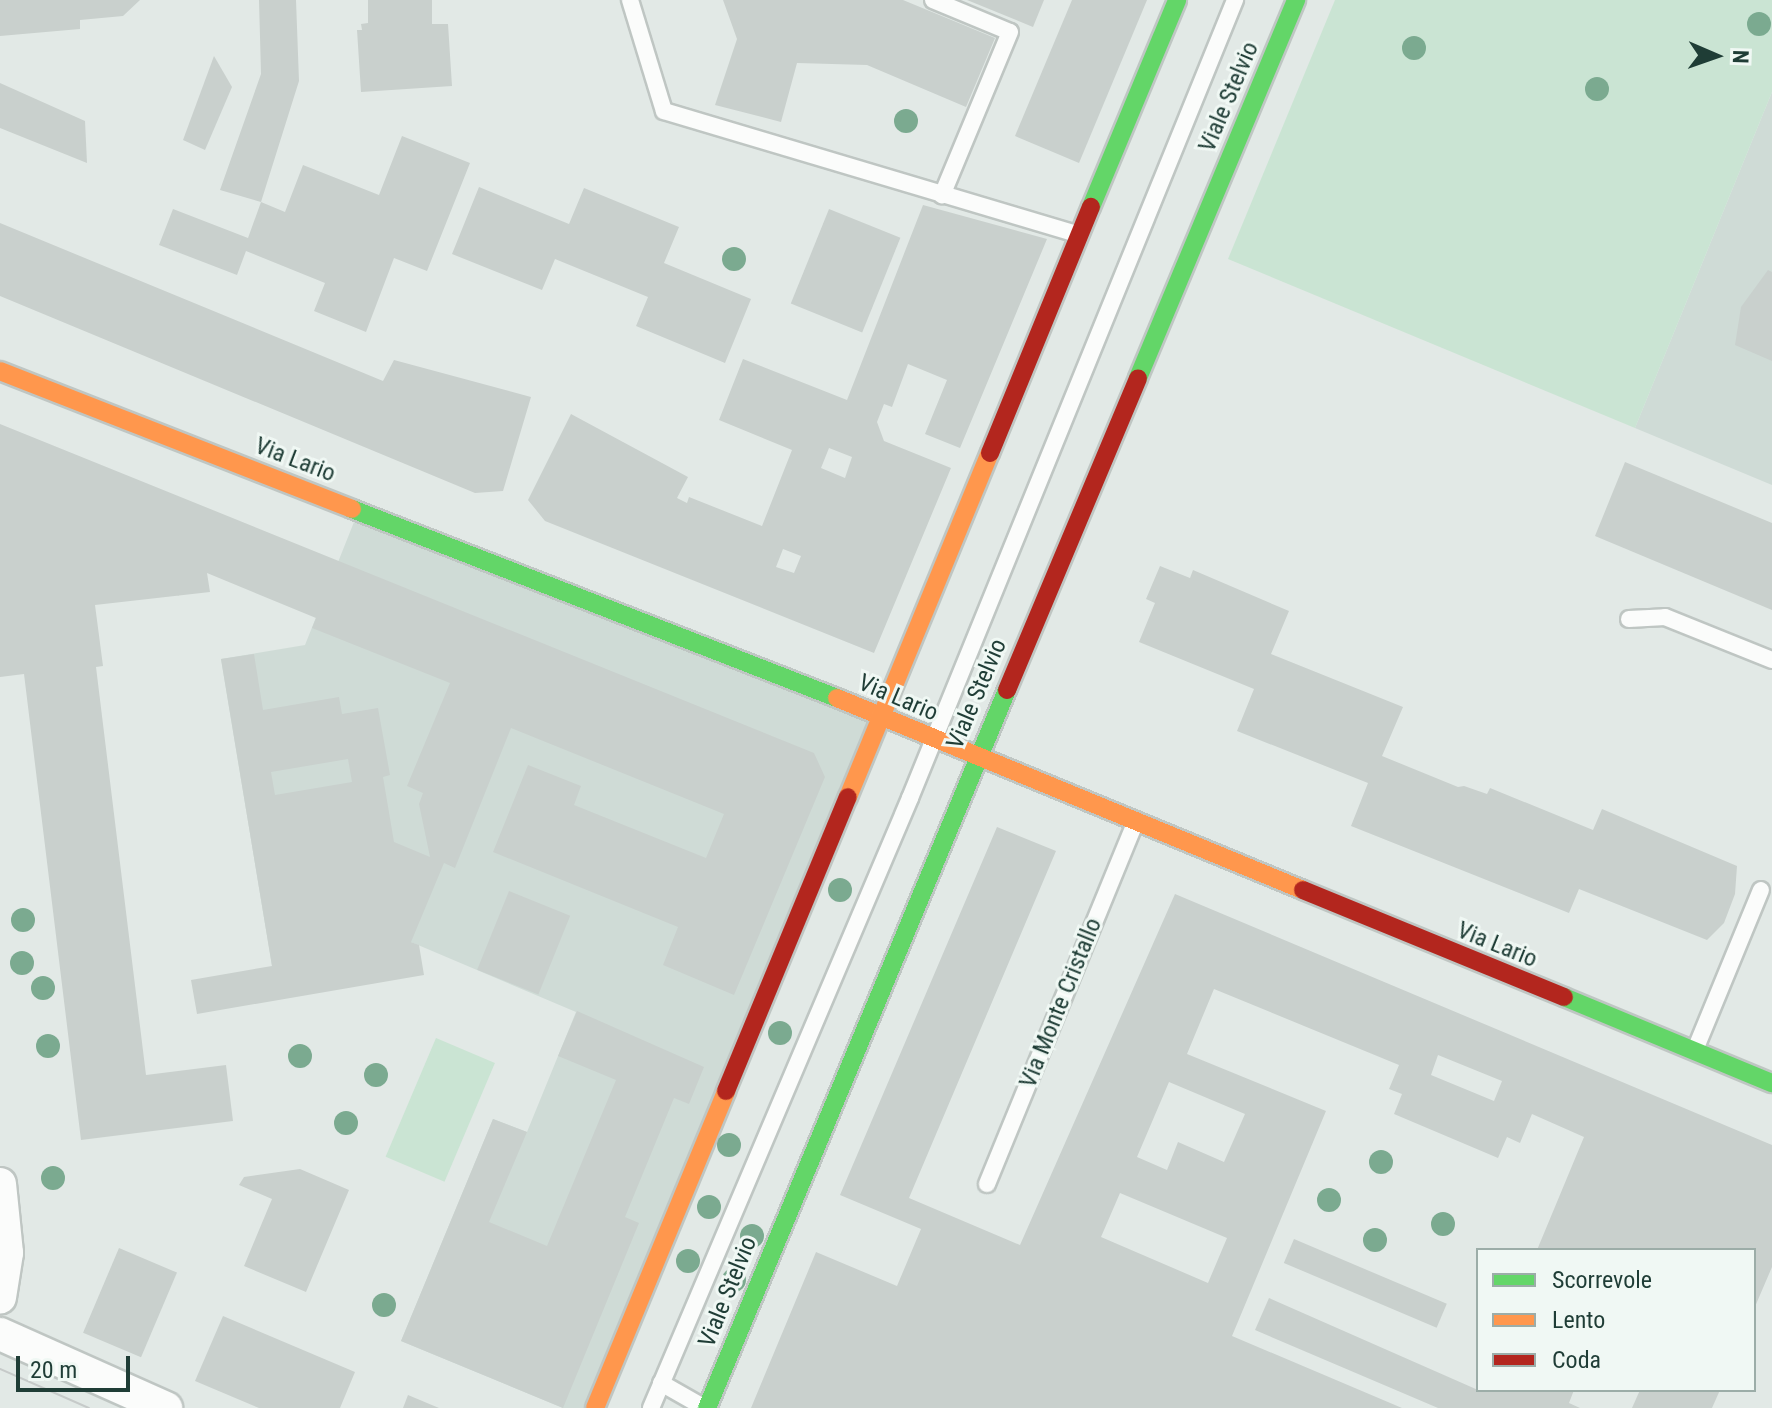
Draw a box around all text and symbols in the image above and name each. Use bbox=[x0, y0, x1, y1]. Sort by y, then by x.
north arrow bbox=[1676, 16, 1756, 96]
street label: Viale Stelvio bbox=[1193, 38, 1265, 156]
text: N bbox=[1728, 50, 1753, 64]
street label: Via Lario bbox=[251, 432, 339, 488]
street label: Viale Stelvio bbox=[941, 635, 1013, 753]
street label: Via Lario bbox=[854, 668, 942, 728]
street label: Via Monte Cristallo bbox=[1014, 914, 1108, 1092]
street label: Via Lario bbox=[1453, 916, 1541, 974]
street label: Viale Stelvio bbox=[693, 1232, 763, 1352]
legend bbox=[1476, 1248, 1756, 1392]
text: Scorrevole bbox=[1552, 1266, 1652, 1294]
text: Lento bbox=[1552, 1306, 1605, 1334]
scale bar bbox=[20, 1340, 134, 1390]
text: Coda bbox=[1552, 1346, 1601, 1374]
text: 20 m bbox=[30, 1356, 77, 1384]

